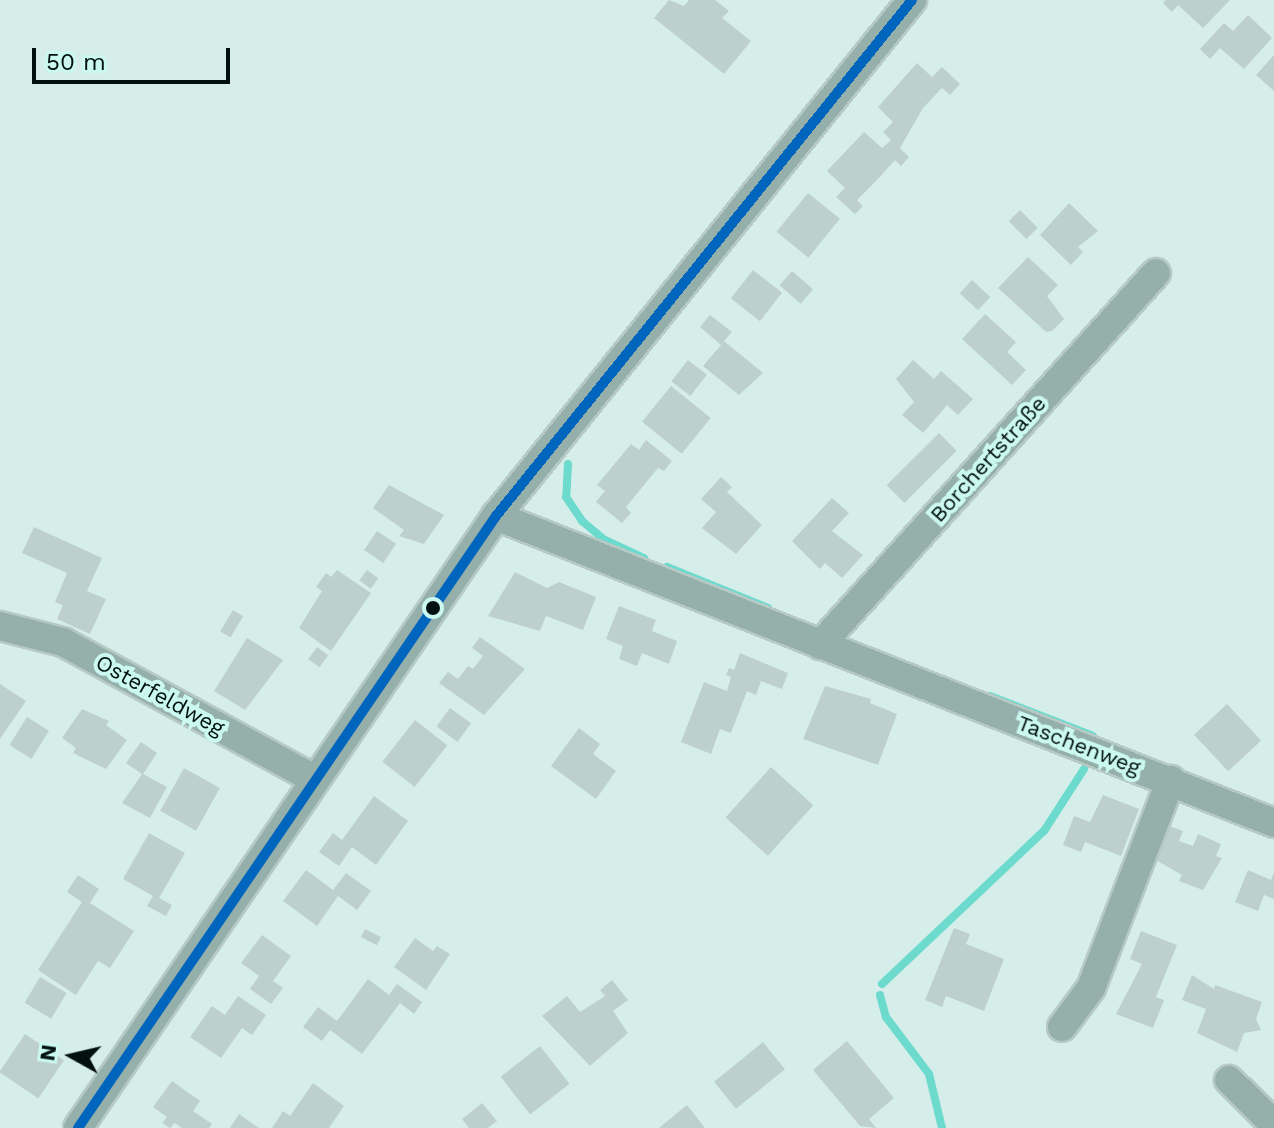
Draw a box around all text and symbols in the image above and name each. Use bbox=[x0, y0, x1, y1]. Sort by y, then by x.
scale bar bbox=[36, 32, 234, 82]
text: 50 m bbox=[46, 48, 106, 76]
street label: Borchertstraße bbox=[924, 391, 1052, 527]
unlabelled marker bbox=[425, 600, 441, 616]
street label: Osterfeldweg bbox=[91, 649, 229, 741]
street label: Taschenweg bbox=[1014, 709, 1144, 781]
north arrow bbox=[32, 1016, 112, 1096]
text: N bbox=[34, 1043, 61, 1062]

